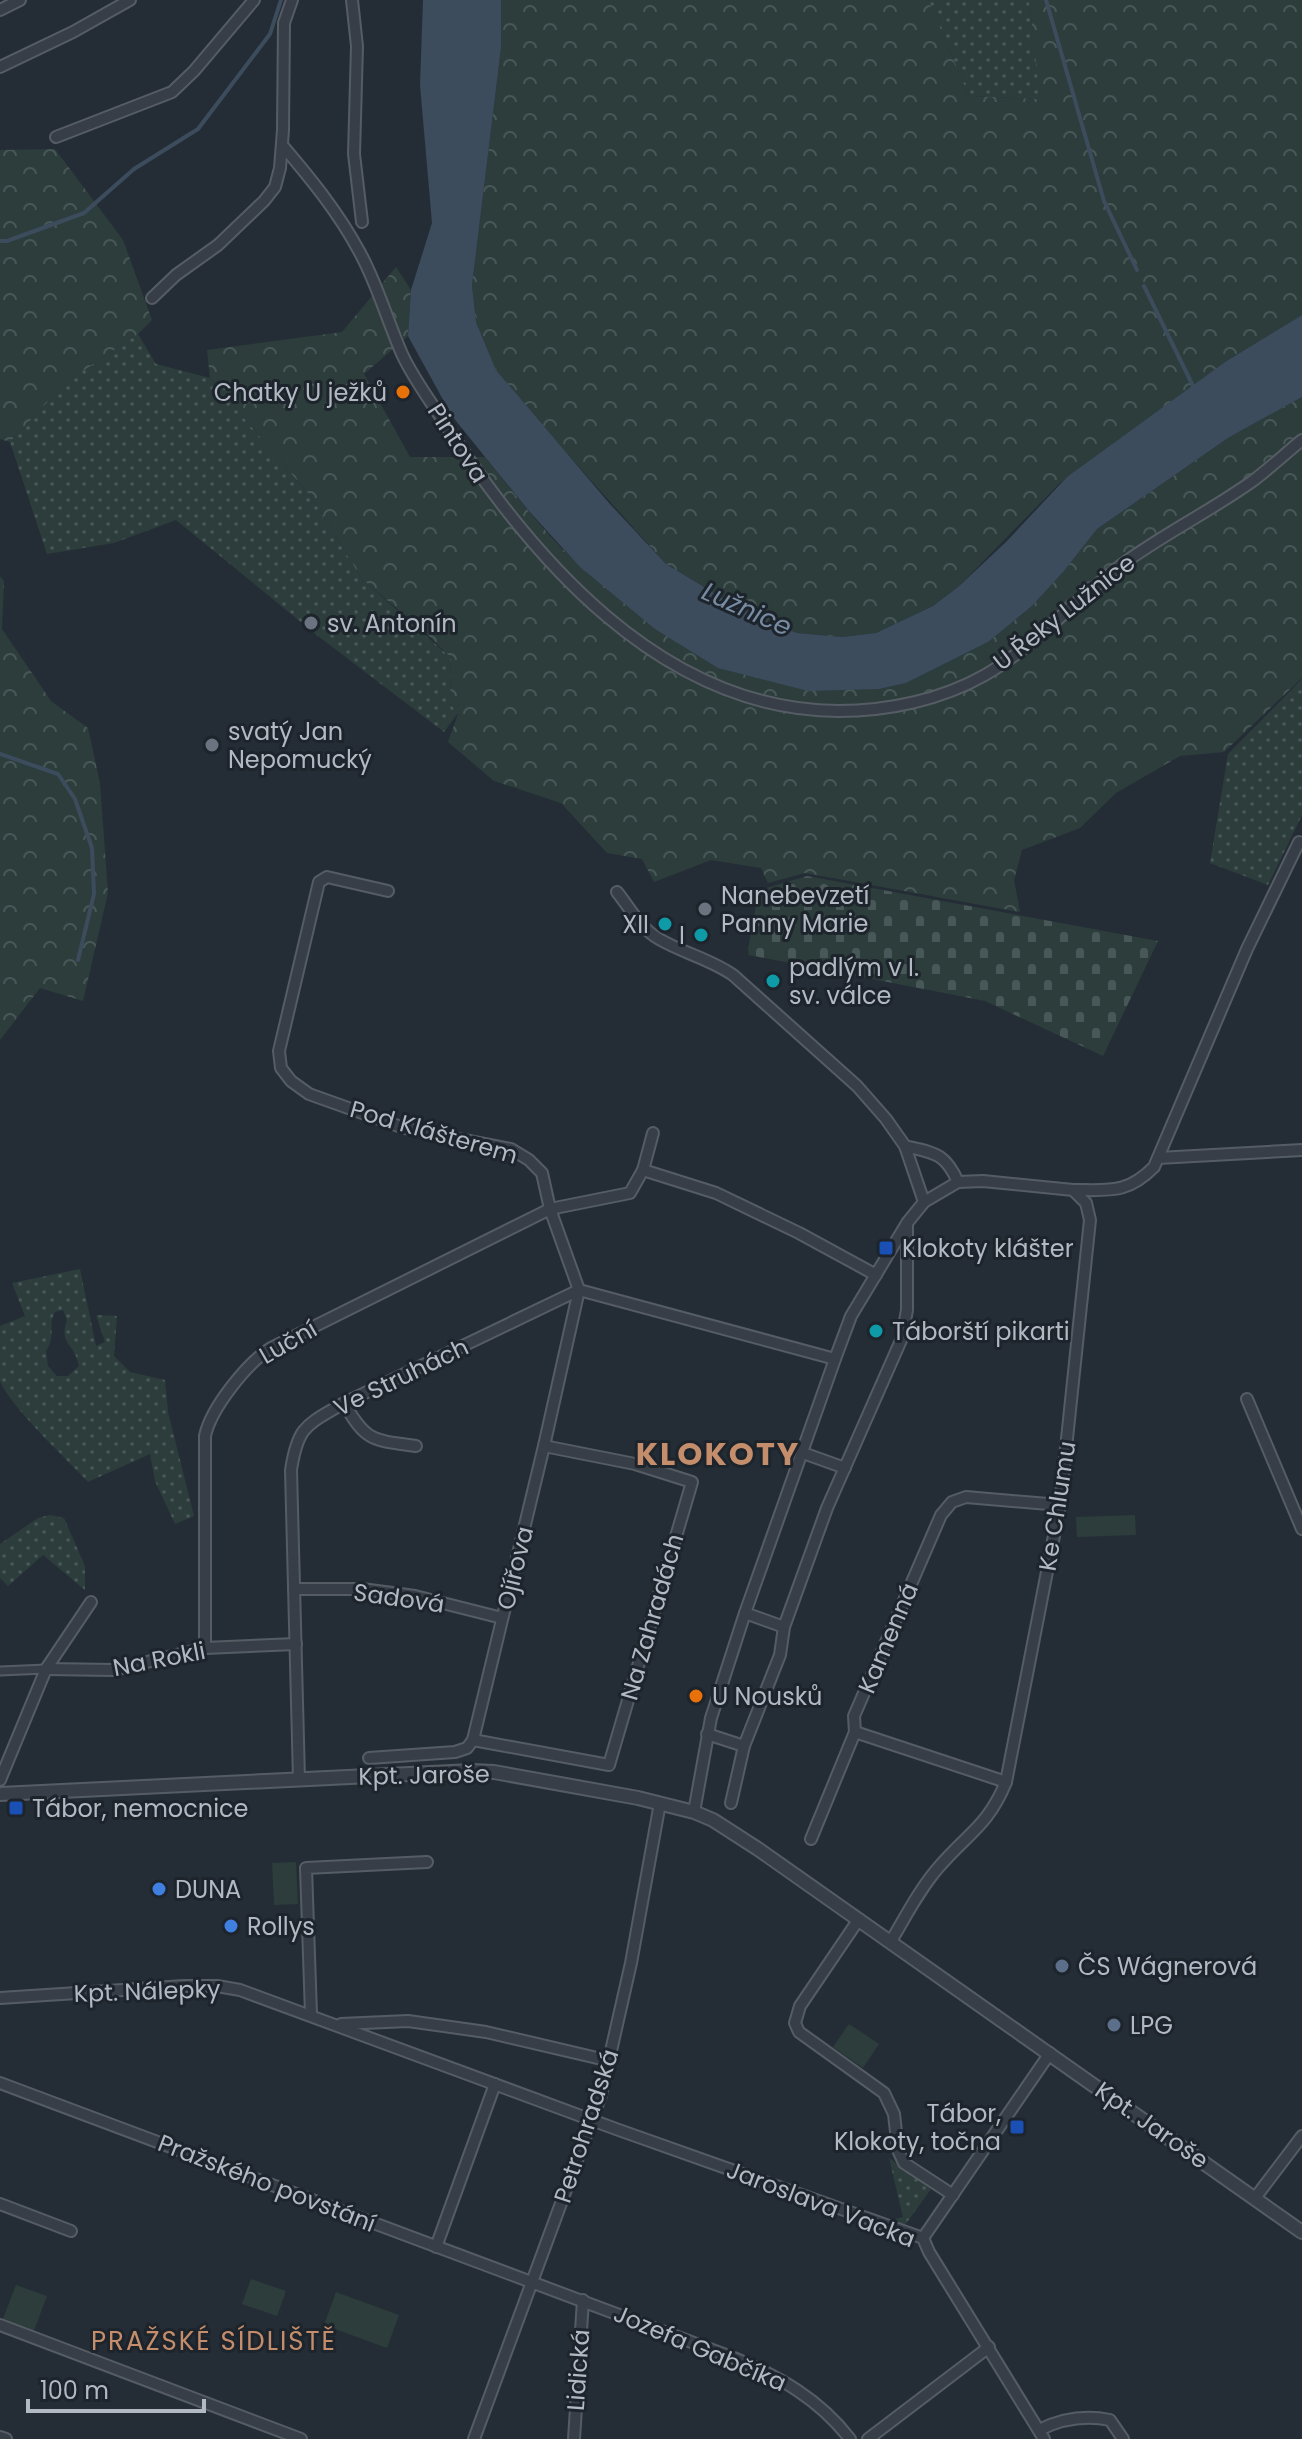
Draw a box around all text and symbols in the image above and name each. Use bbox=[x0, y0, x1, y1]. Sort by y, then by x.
place label: Chatky U ježků bbox=[214, 376, 387, 409]
marker: Chatky U ježků bbox=[394, 383, 412, 401]
street label: Pintova bbox=[420, 397, 496, 489]
street label: U Řeky Lužnice bbox=[986, 546, 1142, 678]
water label: Lužnice bbox=[696, 573, 798, 645]
place label: sv. Antonín bbox=[327, 607, 457, 640]
marker: sv. Antonín bbox=[302, 614, 320, 632]
place label: svatý Jan Nepomucký bbox=[228, 715, 372, 776]
marker: svatý Jan Nepomucký bbox=[203, 736, 221, 754]
place label: Nanebevzetí Panny Marie bbox=[721, 879, 869, 940]
marker: Nanebevzetí Panny Marie bbox=[696, 900, 714, 918]
place label: XII bbox=[622, 908, 649, 941]
marker: XII bbox=[656, 915, 674, 933]
place label: I bbox=[679, 919, 685, 952]
marker: I bbox=[692, 926, 710, 944]
place label: padlým v I. sv. válce bbox=[789, 951, 919, 1012]
marker: padlým v I. sv. válce bbox=[764, 972, 782, 990]
street label: Pod Klášterem bbox=[346, 1092, 522, 1172]
place label: Klokoty klášter bbox=[902, 1232, 1074, 1265]
marker: Klokoty klášter bbox=[877, 1239, 895, 1257]
street label: Luční bbox=[253, 1312, 323, 1372]
place label: Táborští pikarti bbox=[892, 1315, 1070, 1348]
marker: Táborští pikarti bbox=[867, 1322, 885, 1340]
street label: Ve Struhách bbox=[328, 1330, 474, 1424]
district label: KLOKOTY bbox=[636, 1431, 800, 1476]
street label: Ke Chlumu bbox=[1030, 1439, 1084, 1573]
street label: Ojířova bbox=[489, 1523, 541, 1613]
street label: Na Zahradách bbox=[612, 1530, 692, 1704]
street label: Sadová bbox=[351, 1575, 447, 1621]
street label: Kamenná bbox=[850, 1578, 926, 1698]
street label: Na Rokli bbox=[110, 1634, 208, 1684]
place label: U Nousků bbox=[712, 1680, 822, 1713]
marker: U Nousků bbox=[687, 1687, 705, 1705]
street label: Kpt. Jaroše bbox=[358, 1757, 490, 1793]
place label: Tábor, nemocnice bbox=[32, 1792, 249, 1825]
marker: Tábor, nemocnice bbox=[7, 1799, 25, 1817]
place label: DUNA bbox=[175, 1873, 241, 1906]
marker: DUNA bbox=[150, 1880, 168, 1898]
place label: Rollys bbox=[247, 1910, 315, 1943]
marker: Rollys bbox=[222, 1917, 240, 1935]
place label: ČS Wágnerová bbox=[1078, 1950, 1257, 1983]
marker: ČS Wágnerová bbox=[1053, 1957, 1071, 1975]
street label: Kpt. Nálepky bbox=[73, 1972, 221, 2010]
place label: LPG bbox=[1130, 2009, 1173, 2042]
marker: LPG bbox=[1105, 2016, 1123, 2034]
street label: Petrohradská bbox=[546, 2045, 626, 2207]
street label: Kpt. Jaroše bbox=[1089, 2074, 1215, 2176]
place label: Tábor, Klokoty, točna bbox=[834, 2097, 1001, 2158]
marker: Tábor, Klokoty, točna bbox=[1008, 2118, 1026, 2136]
street label: Pražského povstání bbox=[153, 2126, 381, 2240]
street label: Jaroslava Vacka bbox=[722, 2153, 920, 2255]
street label: Jozefa Gabčíka bbox=[609, 2297, 791, 2399]
district label: PRAŽSKÉ SÍDLIŠTĚ bbox=[91, 2323, 337, 2359]
street label: Lidická bbox=[559, 2328, 597, 2412]
scale bar bbox=[28, 2363, 204, 2413]
text: 100 m bbox=[40, 2374, 109, 2407]

